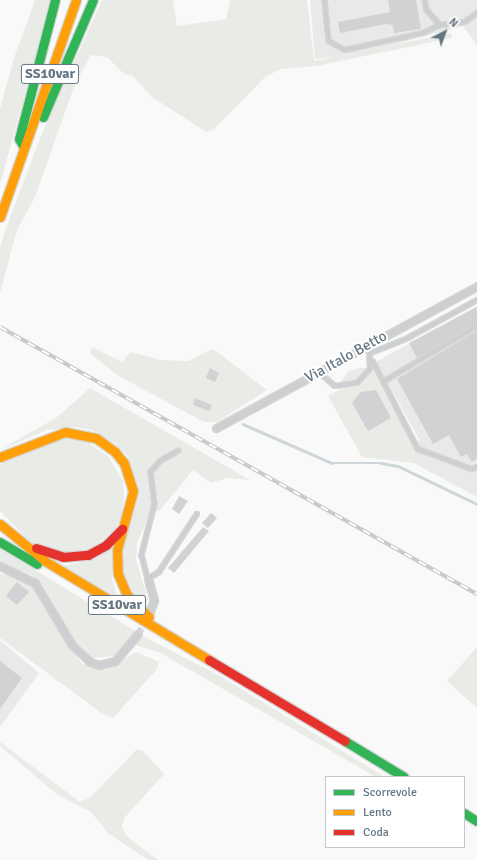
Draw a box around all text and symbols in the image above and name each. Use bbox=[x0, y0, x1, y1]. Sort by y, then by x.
north arrow bbox=[425, 12, 465, 52]
text: N bbox=[446, 15, 461, 30]
road number: SS10var bbox=[20, 62, 80, 86]
street label: Via Italo Betto bbox=[302, 327, 390, 387]
road number: SS10var bbox=[87, 593, 147, 617]
legend bbox=[325, 776, 465, 848]
text: Scorrevole bbox=[363, 785, 417, 800]
text: Lento bbox=[363, 805, 392, 820]
text: Coda bbox=[363, 825, 389, 840]

